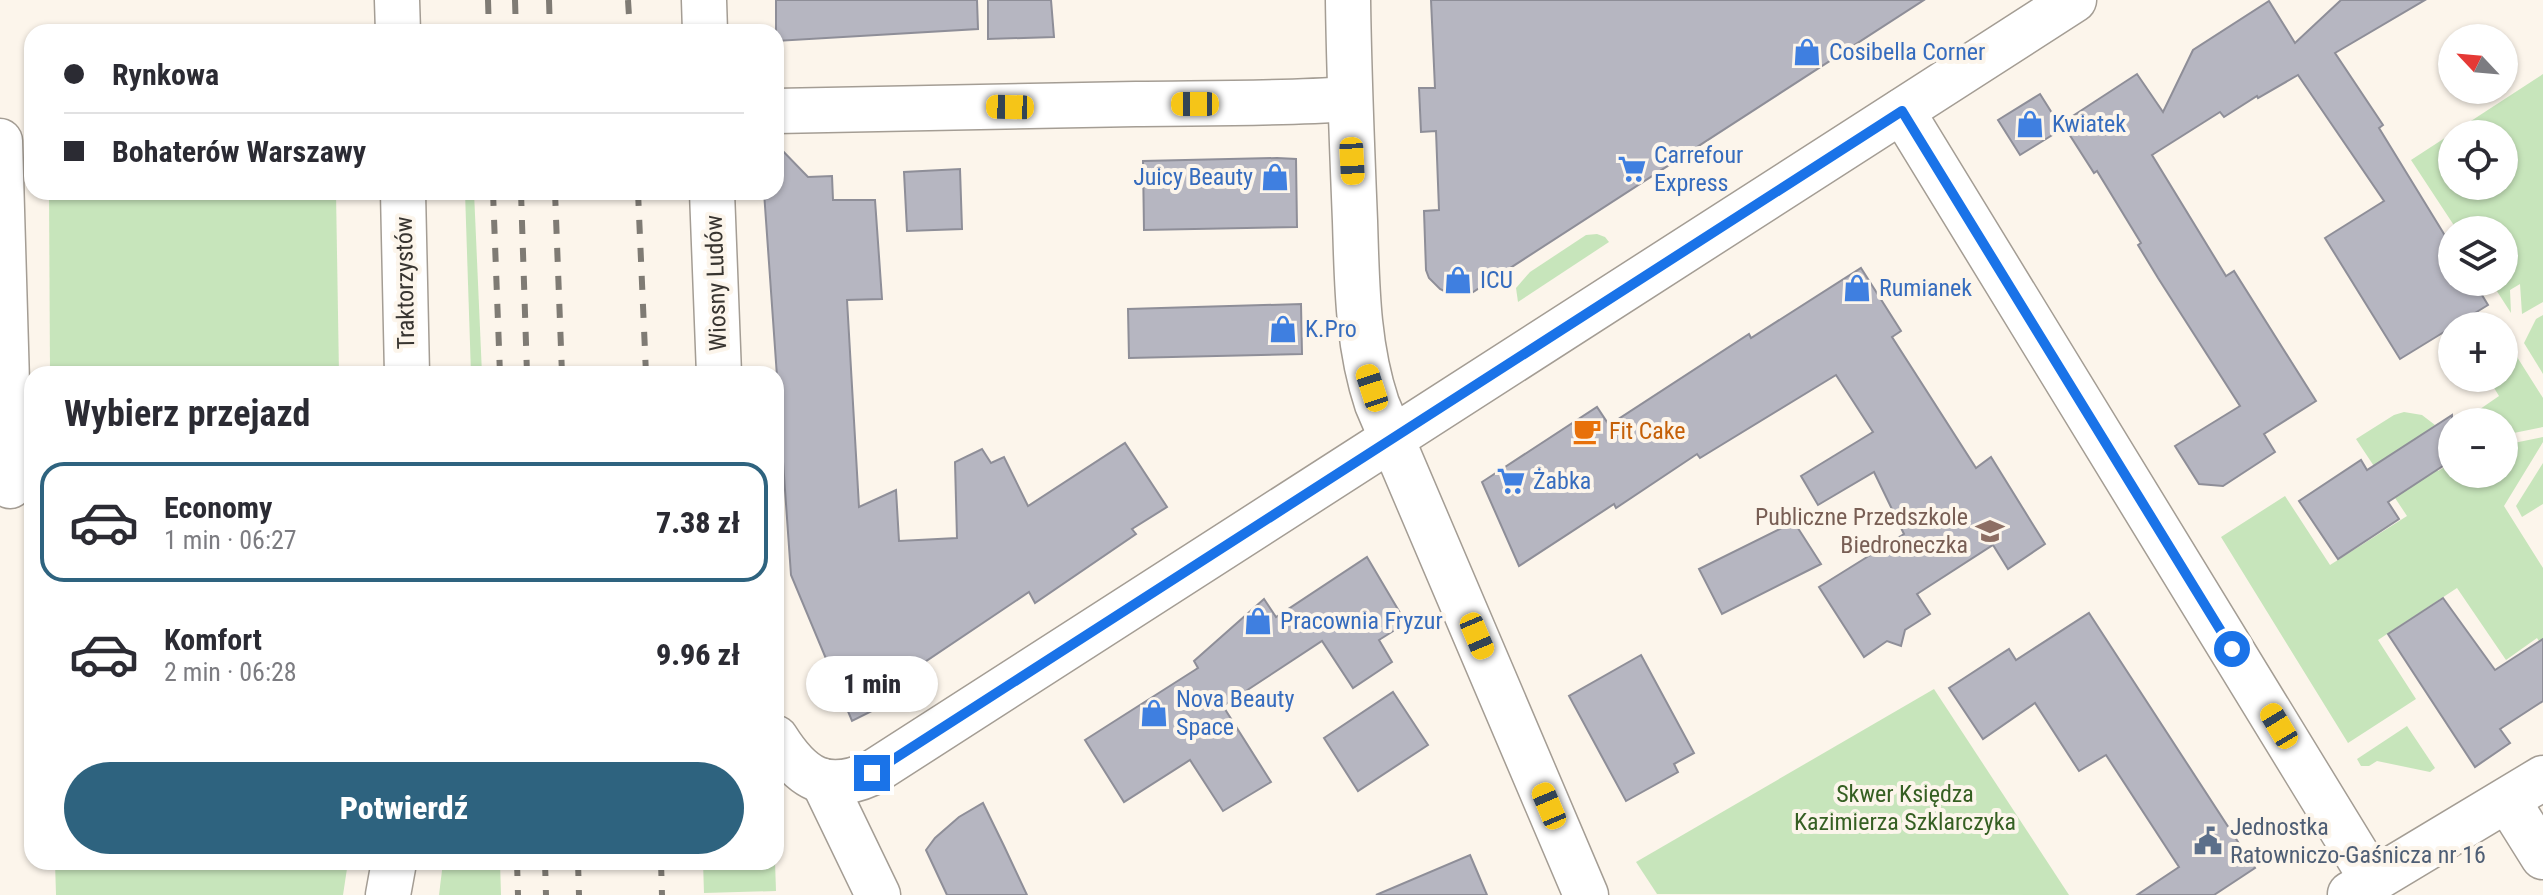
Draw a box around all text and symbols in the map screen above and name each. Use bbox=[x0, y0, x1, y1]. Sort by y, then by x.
north arrow bbox=[2438, 24, 2518, 104]
map controls bbox=[2438, 24, 2518, 488]
shop icon: Cosibella Corner bbox=[1792, 37, 1822, 67]
place label: Cosibella Corner bbox=[1829, 38, 1985, 66]
text: Rynkowa bbox=[112, 57, 219, 92]
car bbox=[1171, 92, 1219, 116]
car bbox=[986, 95, 1034, 119]
shop icon: Kwiatek bbox=[2015, 109, 2045, 139]
place label: Kwiatek bbox=[2052, 110, 2126, 138]
button: locate bbox=[2438, 120, 2518, 200]
text: Bohaterów Warszawy bbox=[112, 134, 366, 169]
car bbox=[1339, 136, 1365, 186]
place label: Carrefour Express bbox=[1654, 141, 1743, 197]
supermarket icon: Carrefour Express bbox=[1617, 154, 1647, 184]
shop icon: Juicy Beauty bbox=[1260, 162, 1290, 192]
place label: Juicy Beauty bbox=[1133, 163, 1253, 191]
street label: Wiosny Ludów bbox=[700, 215, 732, 351]
street label: Traktorzystów bbox=[390, 216, 420, 350]
button: layers bbox=[2438, 216, 2518, 296]
shop icon: ICU bbox=[1443, 265, 1473, 295]
place label: ICU bbox=[1480, 266, 1513, 294]
shop icon: Rumianek bbox=[1842, 273, 1872, 303]
place label: Rumianek bbox=[1879, 274, 1972, 302]
button: + bbox=[2438, 312, 2518, 392]
shop icon: K.Pro bbox=[1268, 314, 1298, 344]
place label: K.Pro bbox=[1305, 315, 1357, 343]
car bbox=[1353, 361, 1391, 415]
text: Wybierz przejazd bbox=[64, 393, 310, 435]
button: − bbox=[2438, 408, 2518, 488]
cafe icon: Fit Cake bbox=[1572, 416, 1602, 446]
place label: Fit Cake bbox=[1609, 417, 1686, 445]
supermarket icon: Żabka bbox=[1496, 466, 1526, 496]
place label: Żabka bbox=[1533, 467, 1591, 495]
icon: car bbox=[68, 486, 140, 558]
text: Economy bbox=[164, 490, 272, 525]
place label: Publiczne Przedszkole Biedroneczka bbox=[1755, 503, 1968, 559]
text: 7.38 zł bbox=[656, 505, 740, 540]
school or university icon: Publiczne Przedszkole Biedroneczka bbox=[1975, 516, 2005, 546]
text: 1 min · 06:27 bbox=[164, 525, 297, 555]
shop icon: Pracownia Fryzur bbox=[1243, 606, 1273, 636]
place label: Pracownia Fryzur bbox=[1280, 607, 1443, 635]
car bbox=[1457, 609, 1497, 663]
icon: car bbox=[68, 618, 140, 690]
text: Komfort bbox=[164, 622, 262, 657]
route start bbox=[2214, 631, 2250, 667]
text: 9.96 zł bbox=[656, 637, 740, 672]
text: 2 min · 06:28 bbox=[164, 657, 297, 687]
callout: 1 min bbox=[806, 657, 938, 713]
text: 1 min bbox=[843, 669, 901, 699]
place label: Nova Beauty Space bbox=[1176, 685, 1294, 741]
shop icon: Nova Beauty Space bbox=[1139, 698, 1169, 728]
car bbox=[2256, 699, 2302, 753]
route end bbox=[854, 755, 890, 791]
button: Potwierdź bbox=[64, 762, 744, 854]
car bbox=[1529, 779, 1569, 833]
park label: Skwer Księdza Kazimierza Szklarczyka bbox=[1794, 780, 2016, 836]
place label: Jednostka Ratowniczo-Gaśnicza nr 16 bbox=[2230, 813, 2486, 869]
public building icon: Jednostka Ratowniczo-Gaśnicza nr 16 bbox=[2193, 826, 2223, 856]

